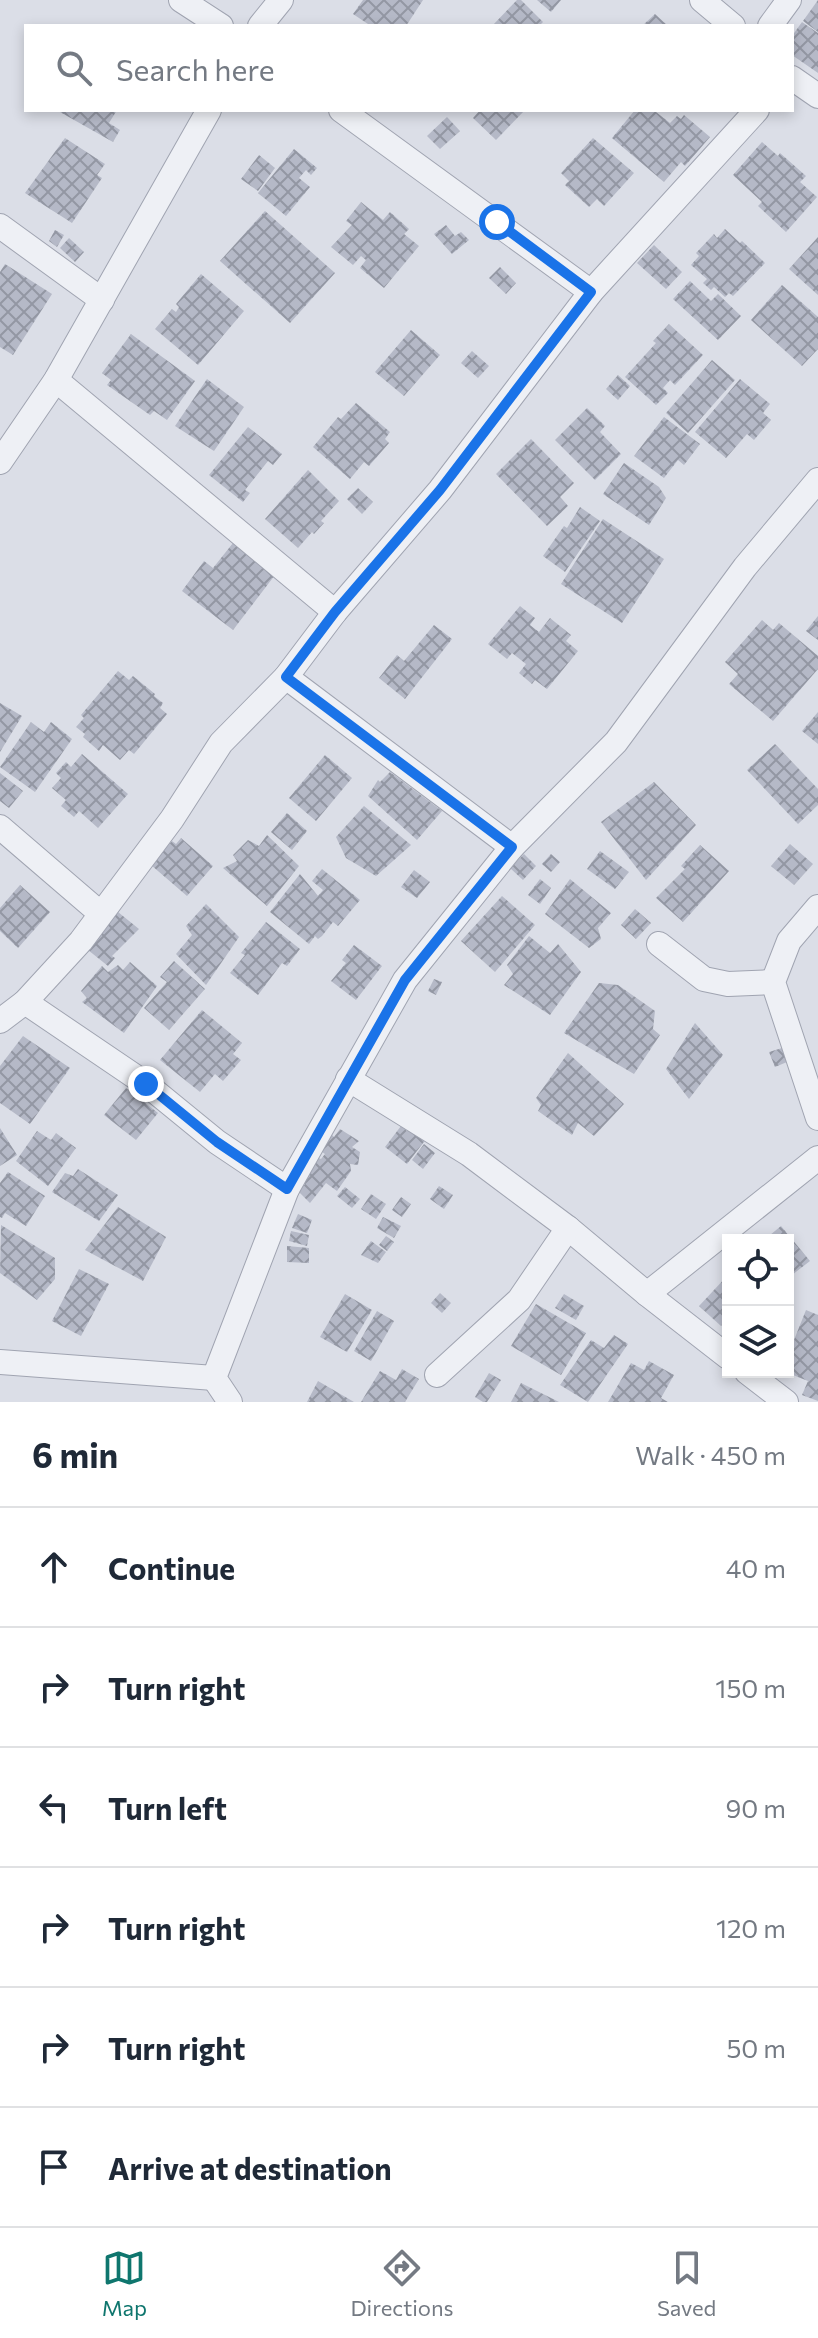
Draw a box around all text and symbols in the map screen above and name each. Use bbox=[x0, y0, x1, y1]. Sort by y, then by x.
search box bbox=[24, 24, 794, 112]
icon: search bbox=[52, 46, 96, 90]
text: Search here bbox=[116, 50, 275, 87]
route start bbox=[479, 204, 515, 240]
route end bbox=[128, 1066, 164, 1102]
map controls bbox=[722, 1234, 794, 1378]
button: locate bbox=[722, 1234, 794, 1306]
button: layers bbox=[722, 1306, 794, 1378]
text: 6 min bbox=[32, 1433, 118, 1475]
text: Walk · 450 m bbox=[635, 1439, 786, 1470]
icon: ahead bbox=[32, 1545, 76, 1589]
text: Continue bbox=[108, 1549, 235, 1586]
text: 40 m bbox=[726, 1552, 786, 1583]
icon: right bbox=[32, 1665, 76, 1709]
text: Turn right bbox=[108, 1669, 245, 1706]
text: 150 m bbox=[715, 1672, 786, 1703]
icon: left bbox=[32, 1785, 76, 1829]
text: Turn left bbox=[108, 1789, 227, 1826]
text: 90 m bbox=[726, 1792, 786, 1823]
icon: right bbox=[32, 1905, 76, 1949]
text: Turn right bbox=[108, 1909, 245, 1946]
text: 120 m bbox=[716, 1912, 786, 1943]
icon: right bbox=[32, 2025, 76, 2069]
text: Turn right bbox=[108, 2029, 245, 2066]
text: 50 m bbox=[726, 2032, 786, 2063]
icon: arrive bbox=[32, 2145, 76, 2189]
text: Arrive at destination bbox=[108, 2149, 392, 2186]
tab: Map bbox=[102, 2246, 147, 2321]
tab: Directions bbox=[350, 2246, 454, 2321]
tab: Saved bbox=[657, 2246, 716, 2321]

